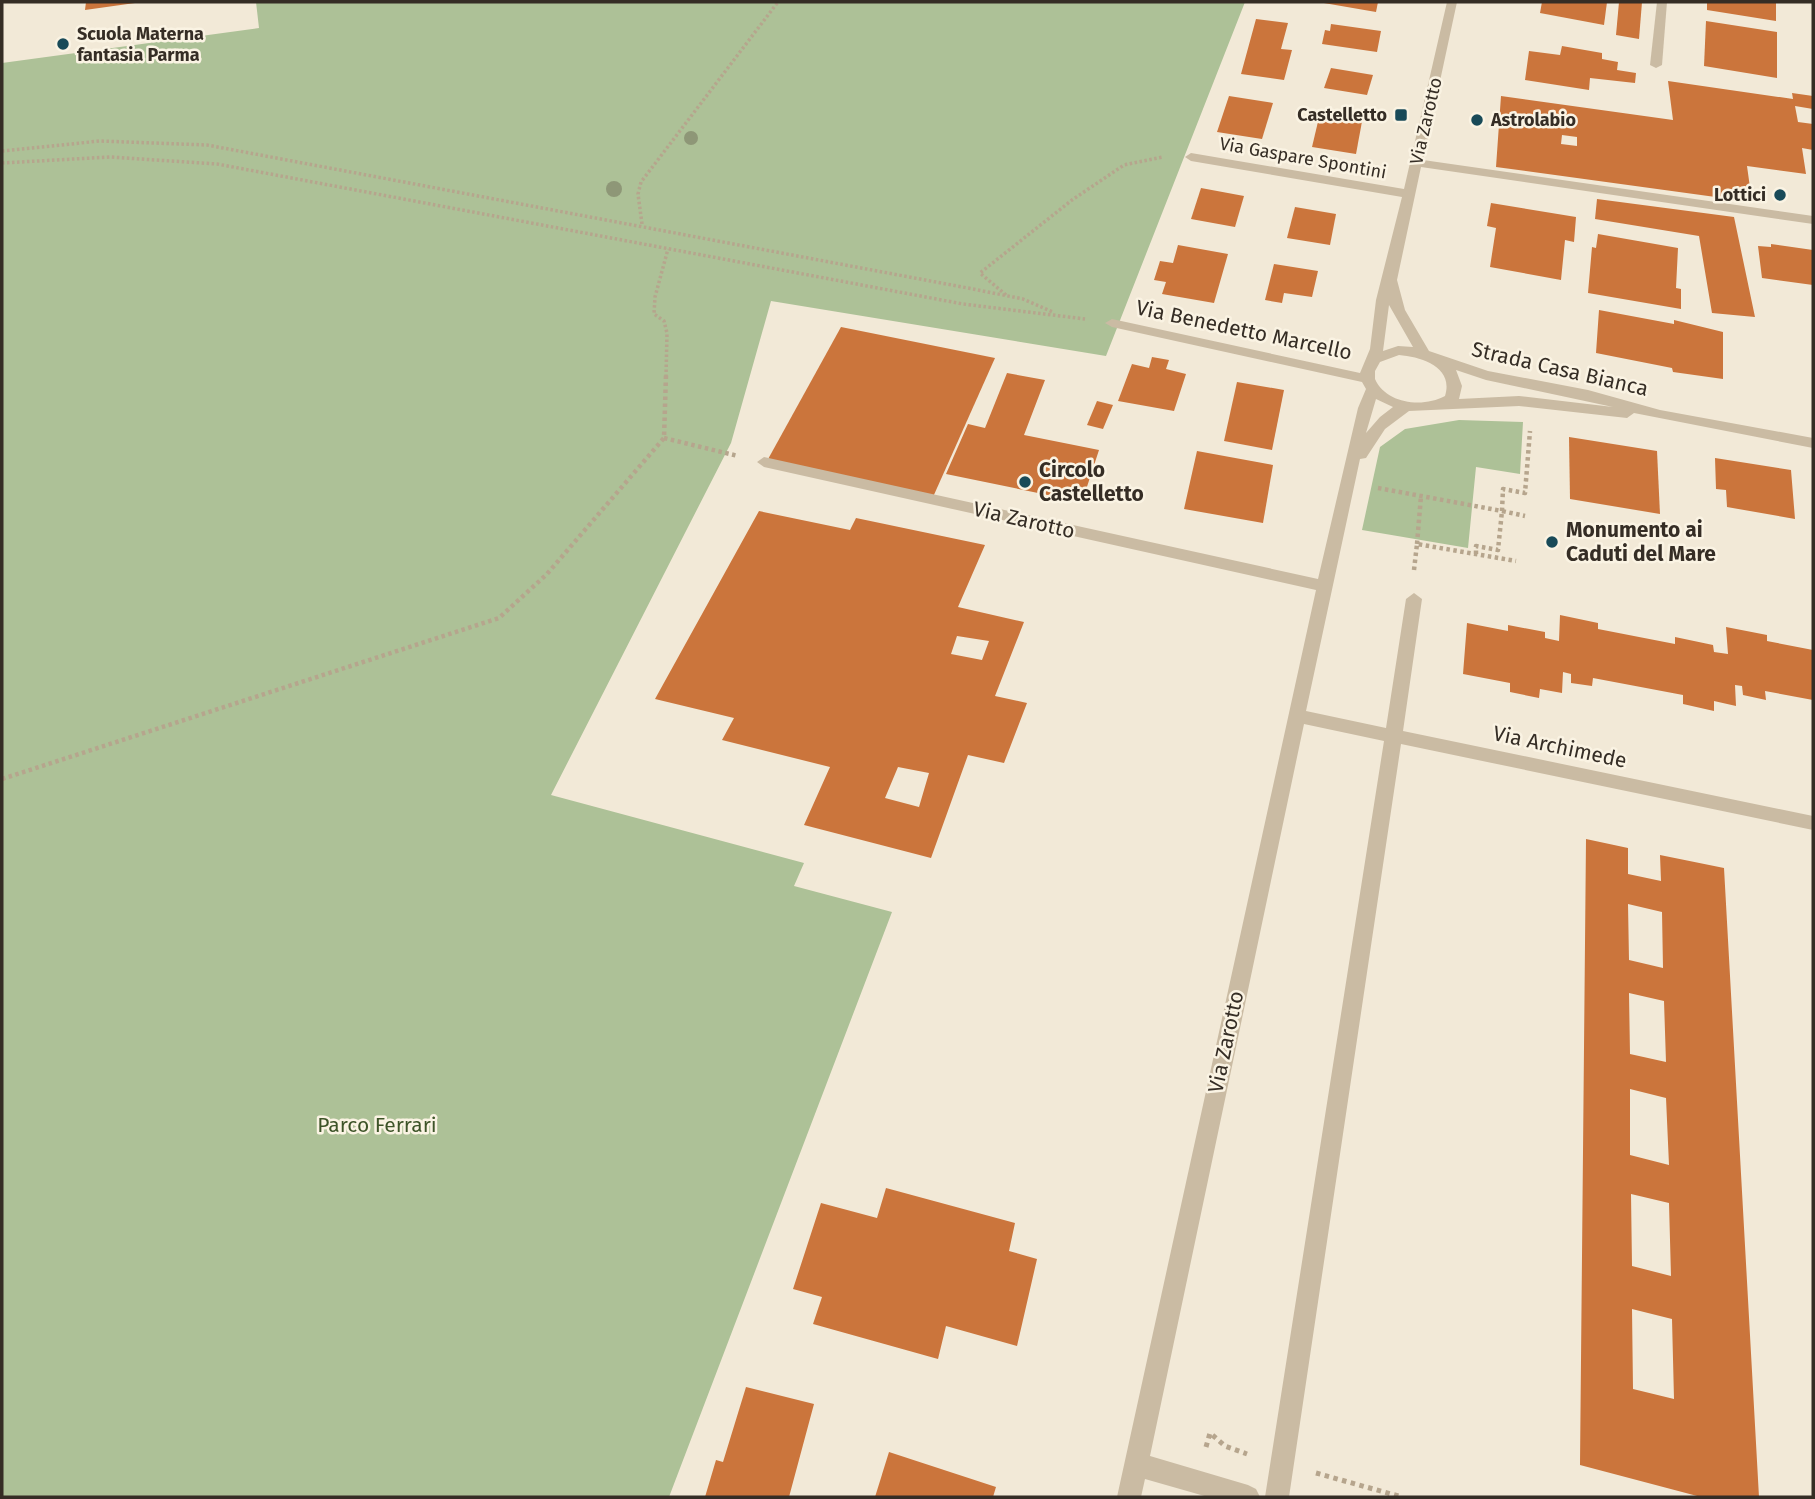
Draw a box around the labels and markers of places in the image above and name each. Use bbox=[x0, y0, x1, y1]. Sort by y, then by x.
place label: Scuola Materna fantasia Parma bbox=[77, 23, 204, 66]
marker: Scuola Materna fantasia Parma bbox=[55, 36, 71, 52]
place label: Castelletto bbox=[1297, 104, 1387, 126]
marker: Castelletto bbox=[1393, 107, 1409, 123]
place label: Astrolabio bbox=[1490, 109, 1576, 131]
marker: Astrolabio bbox=[1469, 112, 1485, 128]
place label: Lottici bbox=[1714, 184, 1766, 206]
marker: Lottici bbox=[1772, 187, 1788, 203]
place label: Circolo Castelletto bbox=[1039, 457, 1144, 507]
marker: Circolo Castelletto bbox=[1017, 474, 1033, 490]
place label: Monumento ai Caduti del Mare bbox=[1566, 517, 1716, 567]
marker: Monumento ai Caduti del Mare bbox=[1544, 534, 1560, 550]

